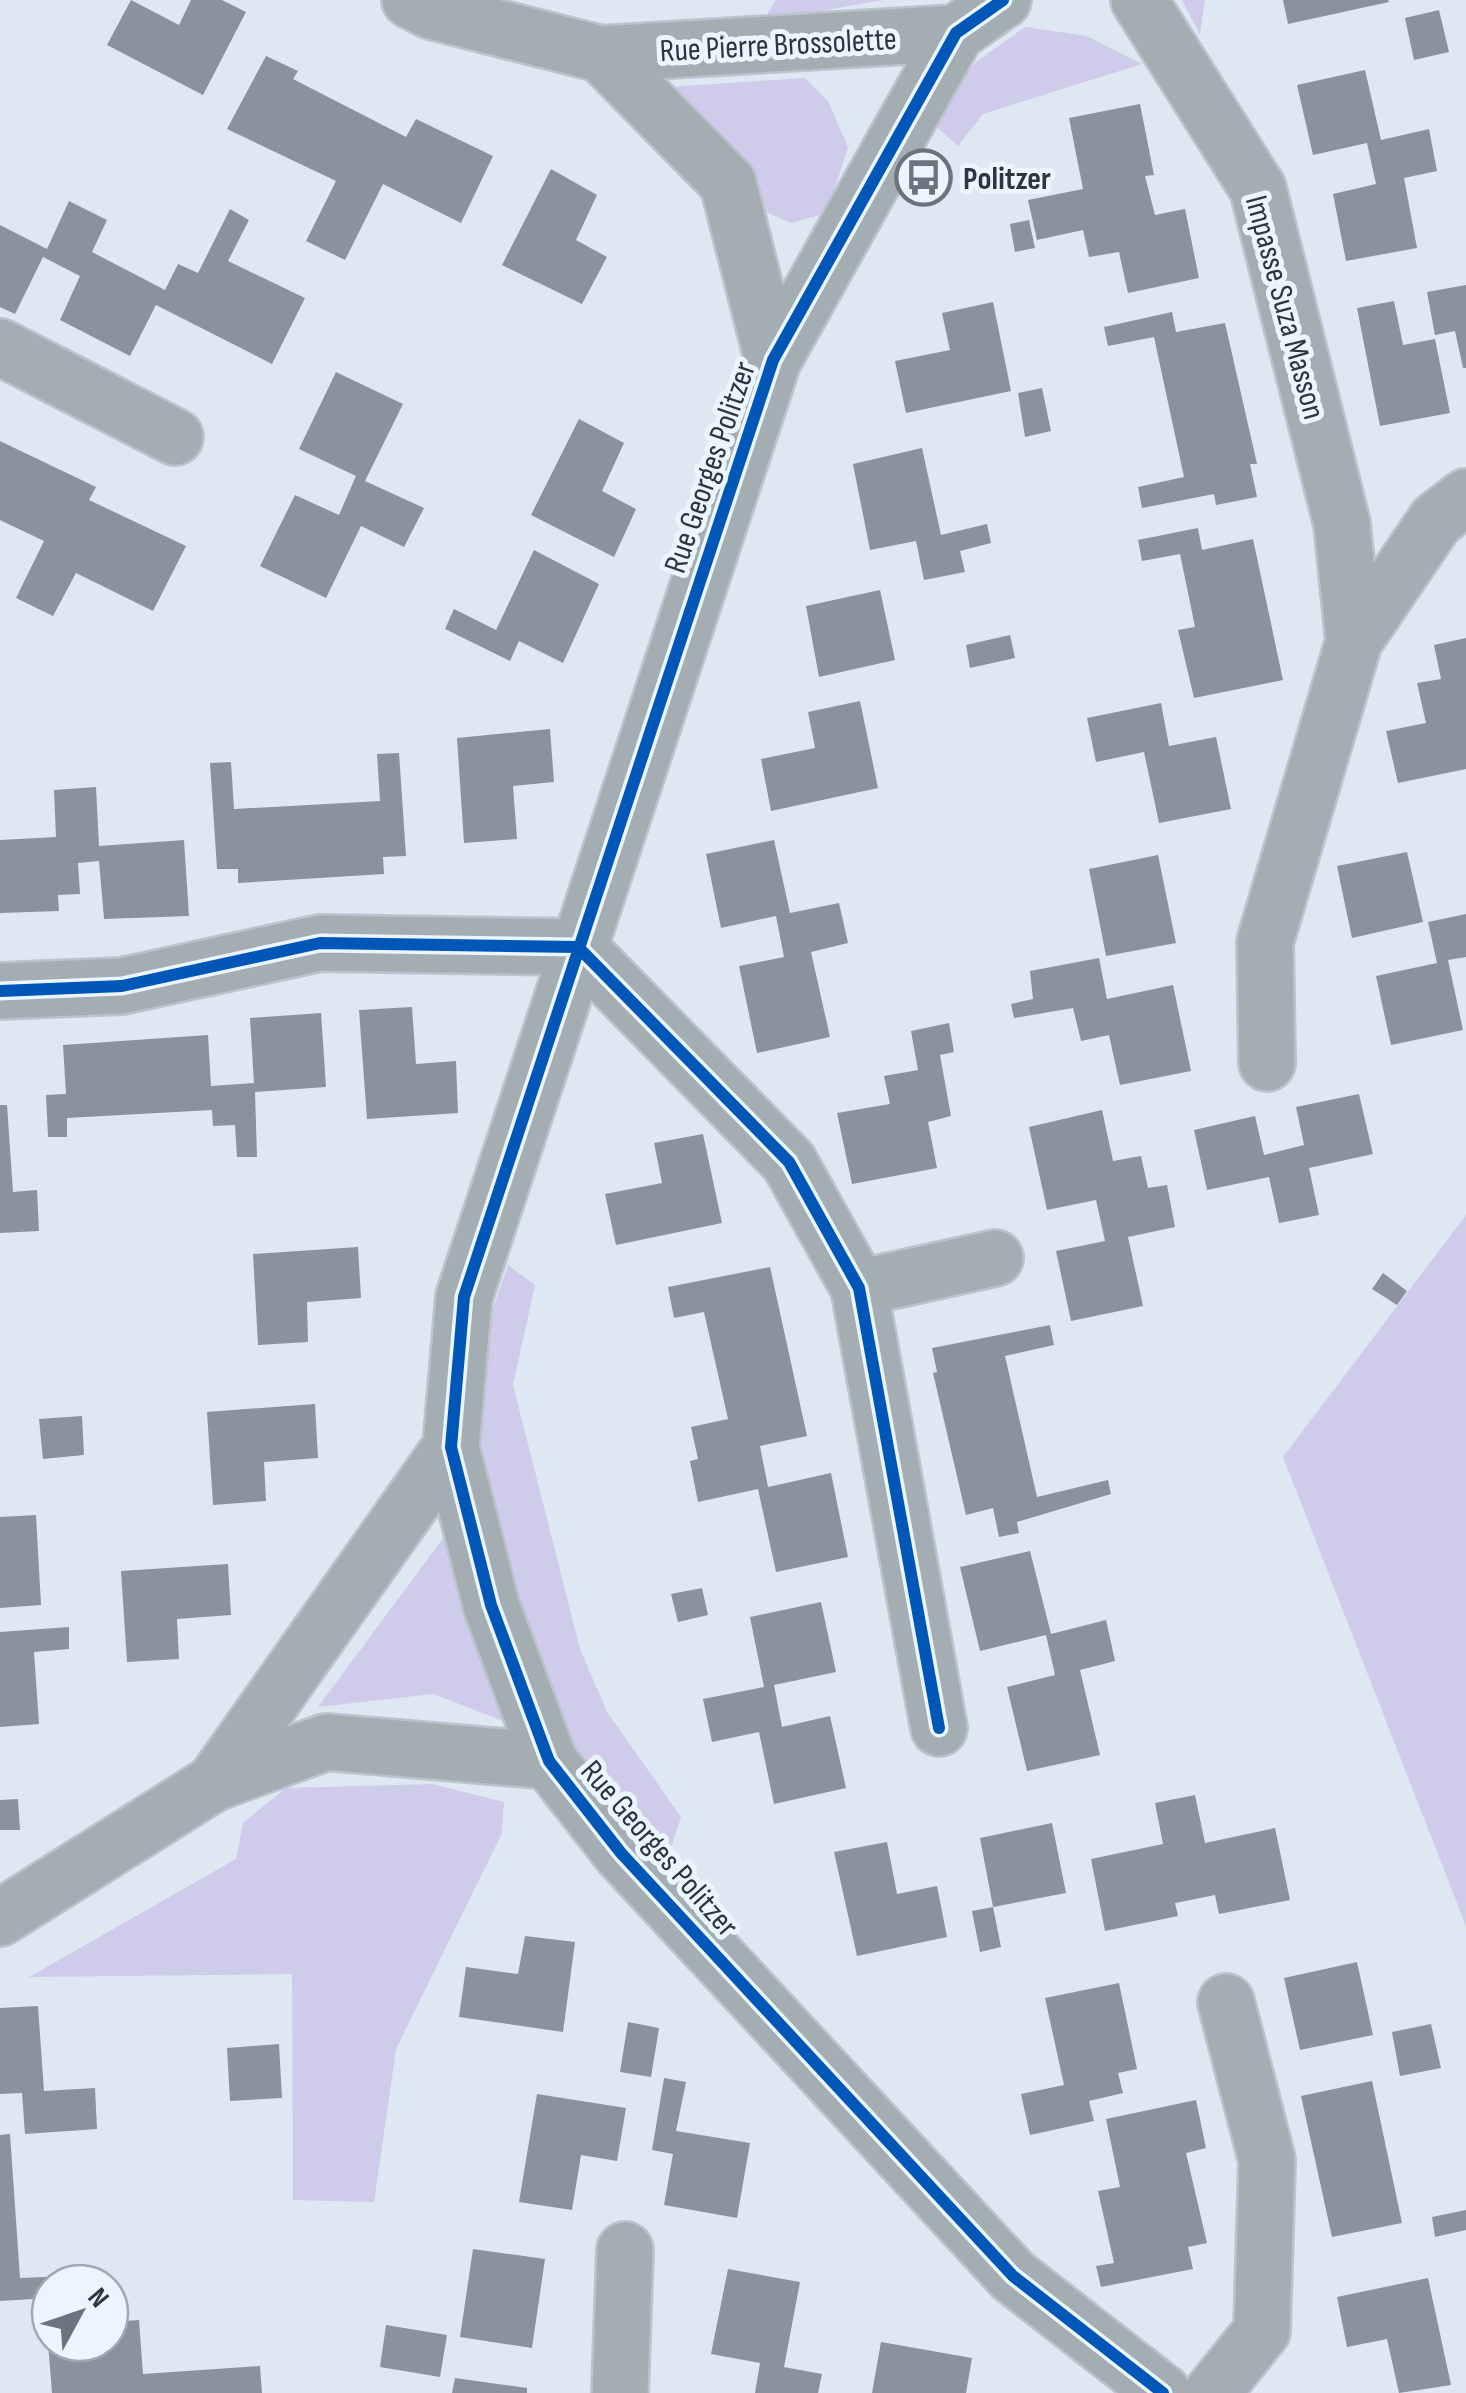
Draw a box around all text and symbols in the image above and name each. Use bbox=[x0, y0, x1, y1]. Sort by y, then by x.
street label: Rue Pierre Brossolette bbox=[659, 20, 898, 71]
bus stop icon: Politzer bbox=[894, 148, 954, 208]
place label: Politzer bbox=[963, 160, 1051, 199]
street label: Impasse Suza Masson bbox=[1236, 191, 1333, 424]
street label: Rue Georges Politzer bbox=[656, 357, 765, 578]
street label: Rue Georges Politzer bbox=[572, 1753, 746, 1945]
north arrow bbox=[30, 2263, 130, 2363]
text: N bbox=[81, 2282, 115, 2314]

